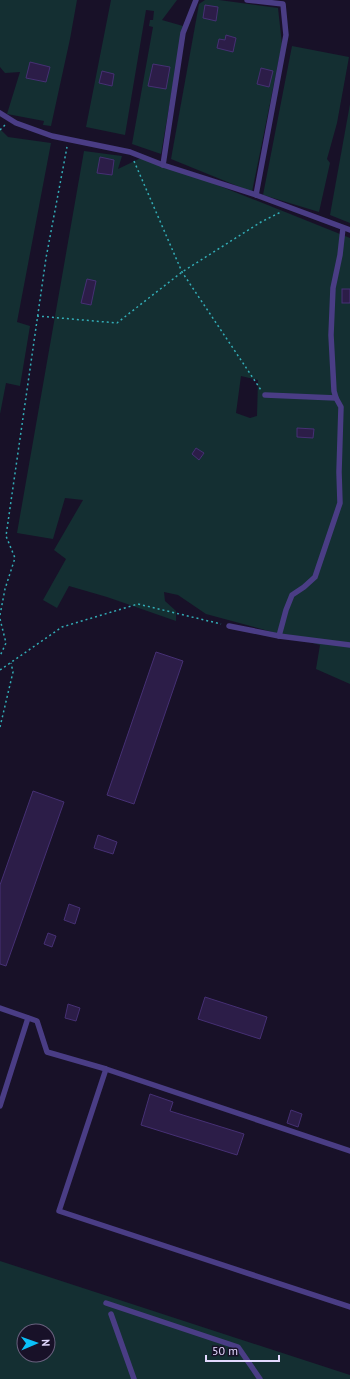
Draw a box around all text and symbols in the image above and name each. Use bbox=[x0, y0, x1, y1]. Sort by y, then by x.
north arrow bbox=[16, 1323, 56, 1363]
scale bar bbox=[206, 1337, 279, 1363]
text: N bbox=[39, 1339, 53, 1347]
text: 50 m bbox=[212, 1343, 238, 1358]

